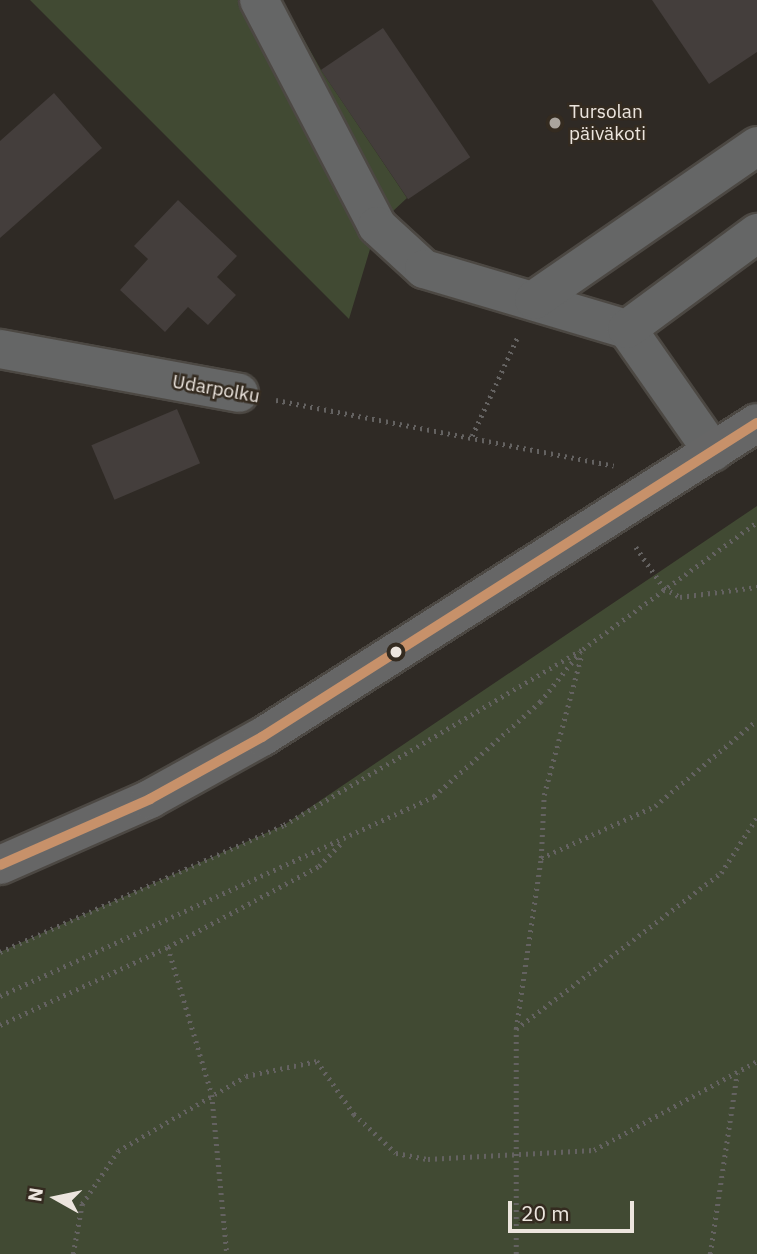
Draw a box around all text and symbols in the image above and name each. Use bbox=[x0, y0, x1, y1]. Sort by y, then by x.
place label: Tursolan päiväkoti bbox=[569, 101, 646, 145]
marker: Tursolan päiväkoti bbox=[547, 115, 563, 131]
street label: Udarpolku bbox=[170, 370, 262, 408]
unlabelled marker bbox=[389, 645, 403, 659]
north arrow bbox=[21, 1163, 91, 1233]
text: N bbox=[22, 1186, 48, 1203]
scale bar bbox=[512, 1188, 638, 1232]
text: 20 m bbox=[521, 1199, 570, 1227]

